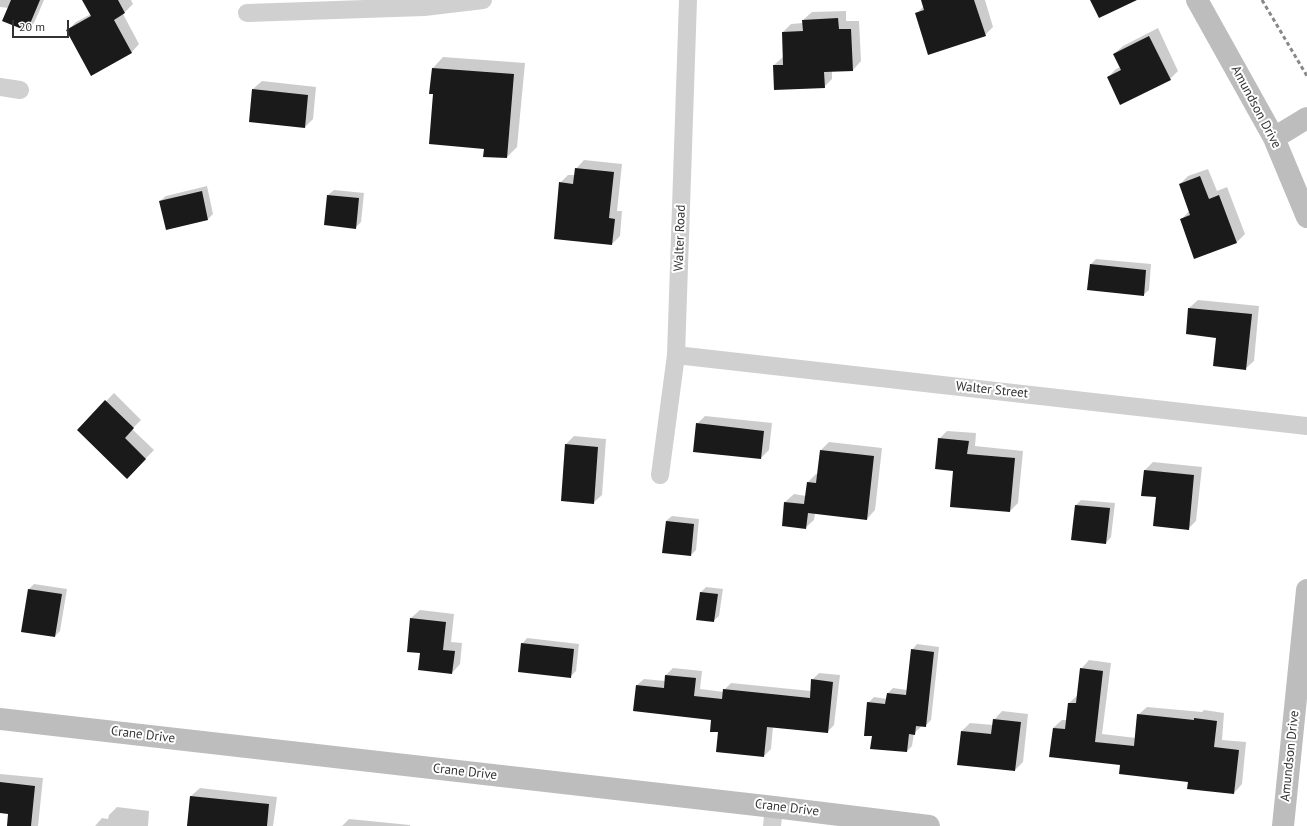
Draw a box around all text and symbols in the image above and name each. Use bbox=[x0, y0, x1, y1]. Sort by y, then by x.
scale bar bbox=[14, 12, 71, 38]
text: 20 m bbox=[19, 19, 45, 34]
street label: Amundson Drive bbox=[1228, 63, 1284, 151]
street label: Walter Road bbox=[671, 204, 689, 272]
street label: Walter Street bbox=[955, 378, 1029, 402]
street label: Amundson Drive bbox=[1277, 710, 1303, 802]
street label: Crane Drive bbox=[110, 723, 176, 747]
street label: Crane Drive bbox=[432, 761, 498, 783]
street label: Crane Drive bbox=[754, 796, 820, 820]

